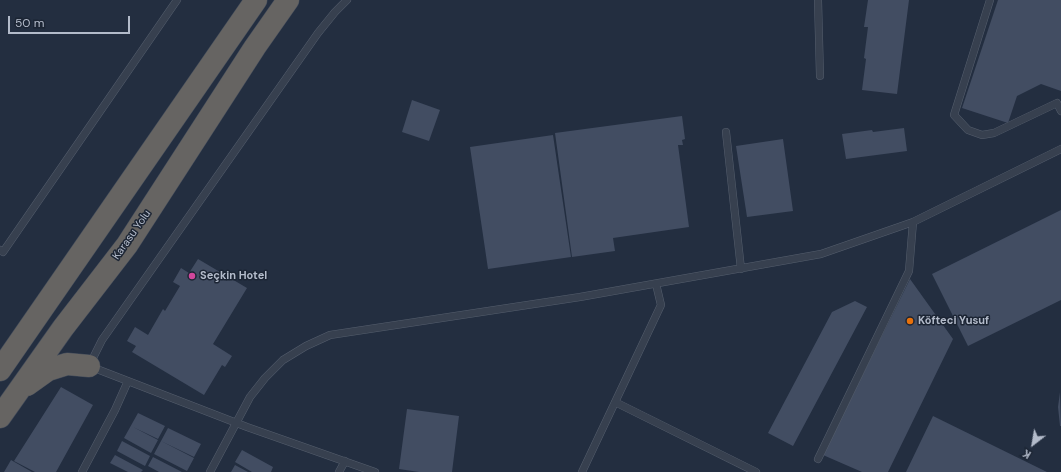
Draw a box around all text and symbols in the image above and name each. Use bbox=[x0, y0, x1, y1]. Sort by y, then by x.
scale bar bbox=[10, 8, 132, 34]
text: 50 m bbox=[15, 15, 44, 31]
street label: Karasu Yolu bbox=[110, 208, 154, 262]
place label: Seçkin Hotel bbox=[200, 269, 267, 283]
marker: Seçkin Hotel bbox=[187, 271, 197, 281]
place label: Köfteci Yusuf bbox=[918, 314, 989, 328]
marker: Köfteci Yusuf bbox=[905, 316, 915, 326]
north arrow bbox=[1013, 424, 1053, 464]
text: K bbox=[1020, 446, 1034, 462]

